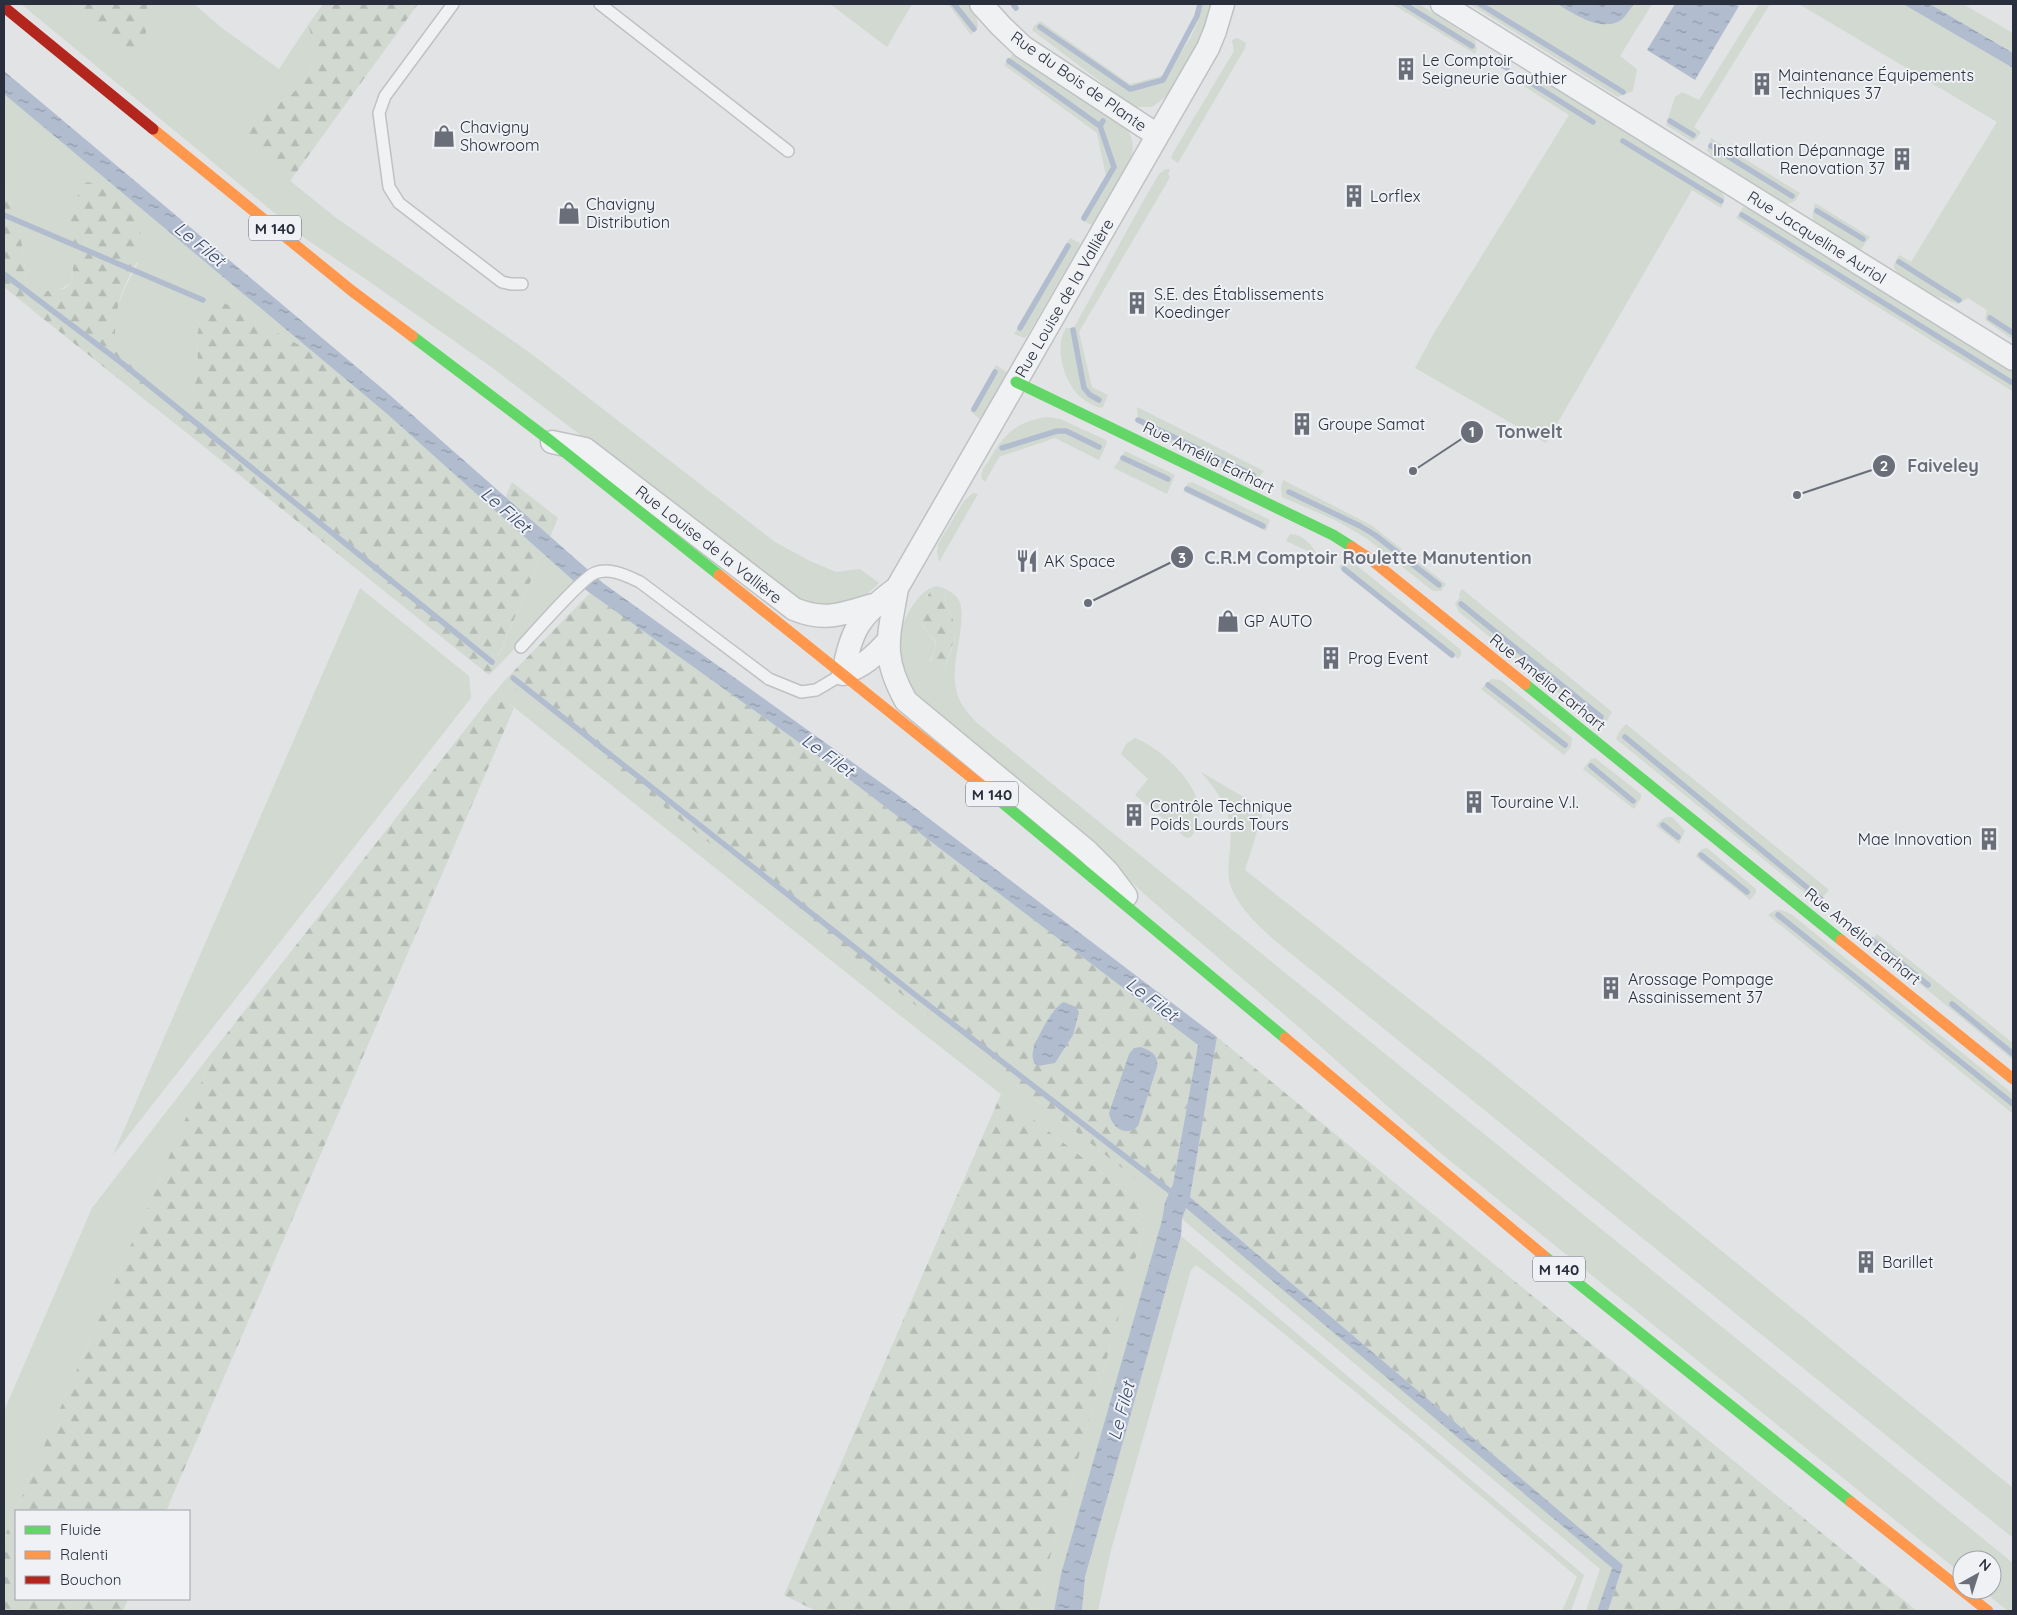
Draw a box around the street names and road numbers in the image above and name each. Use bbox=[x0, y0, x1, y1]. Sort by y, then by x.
street label: Rue du Bois de Plante bbox=[1007, 26, 1151, 136]
street label: Rue Jacqueline Auriol bbox=[1744, 186, 1890, 288]
street label: Rue Louise de la Vallière bbox=[1010, 215, 1118, 381]
road number: M 140 bbox=[249, 216, 301, 240]
street label: Rue Amélia Earhart bbox=[1140, 417, 1278, 497]
street label: Rue Louise de la Vallière bbox=[632, 481, 786, 607]
street label: Rue Amélia Earhart bbox=[1486, 629, 1610, 735]
road number: M 140 bbox=[966, 782, 1018, 806]
street label: Rue Amélia Earhart bbox=[1801, 883, 1925, 989]
road number: M 140 bbox=[1533, 1256, 1585, 1282]

